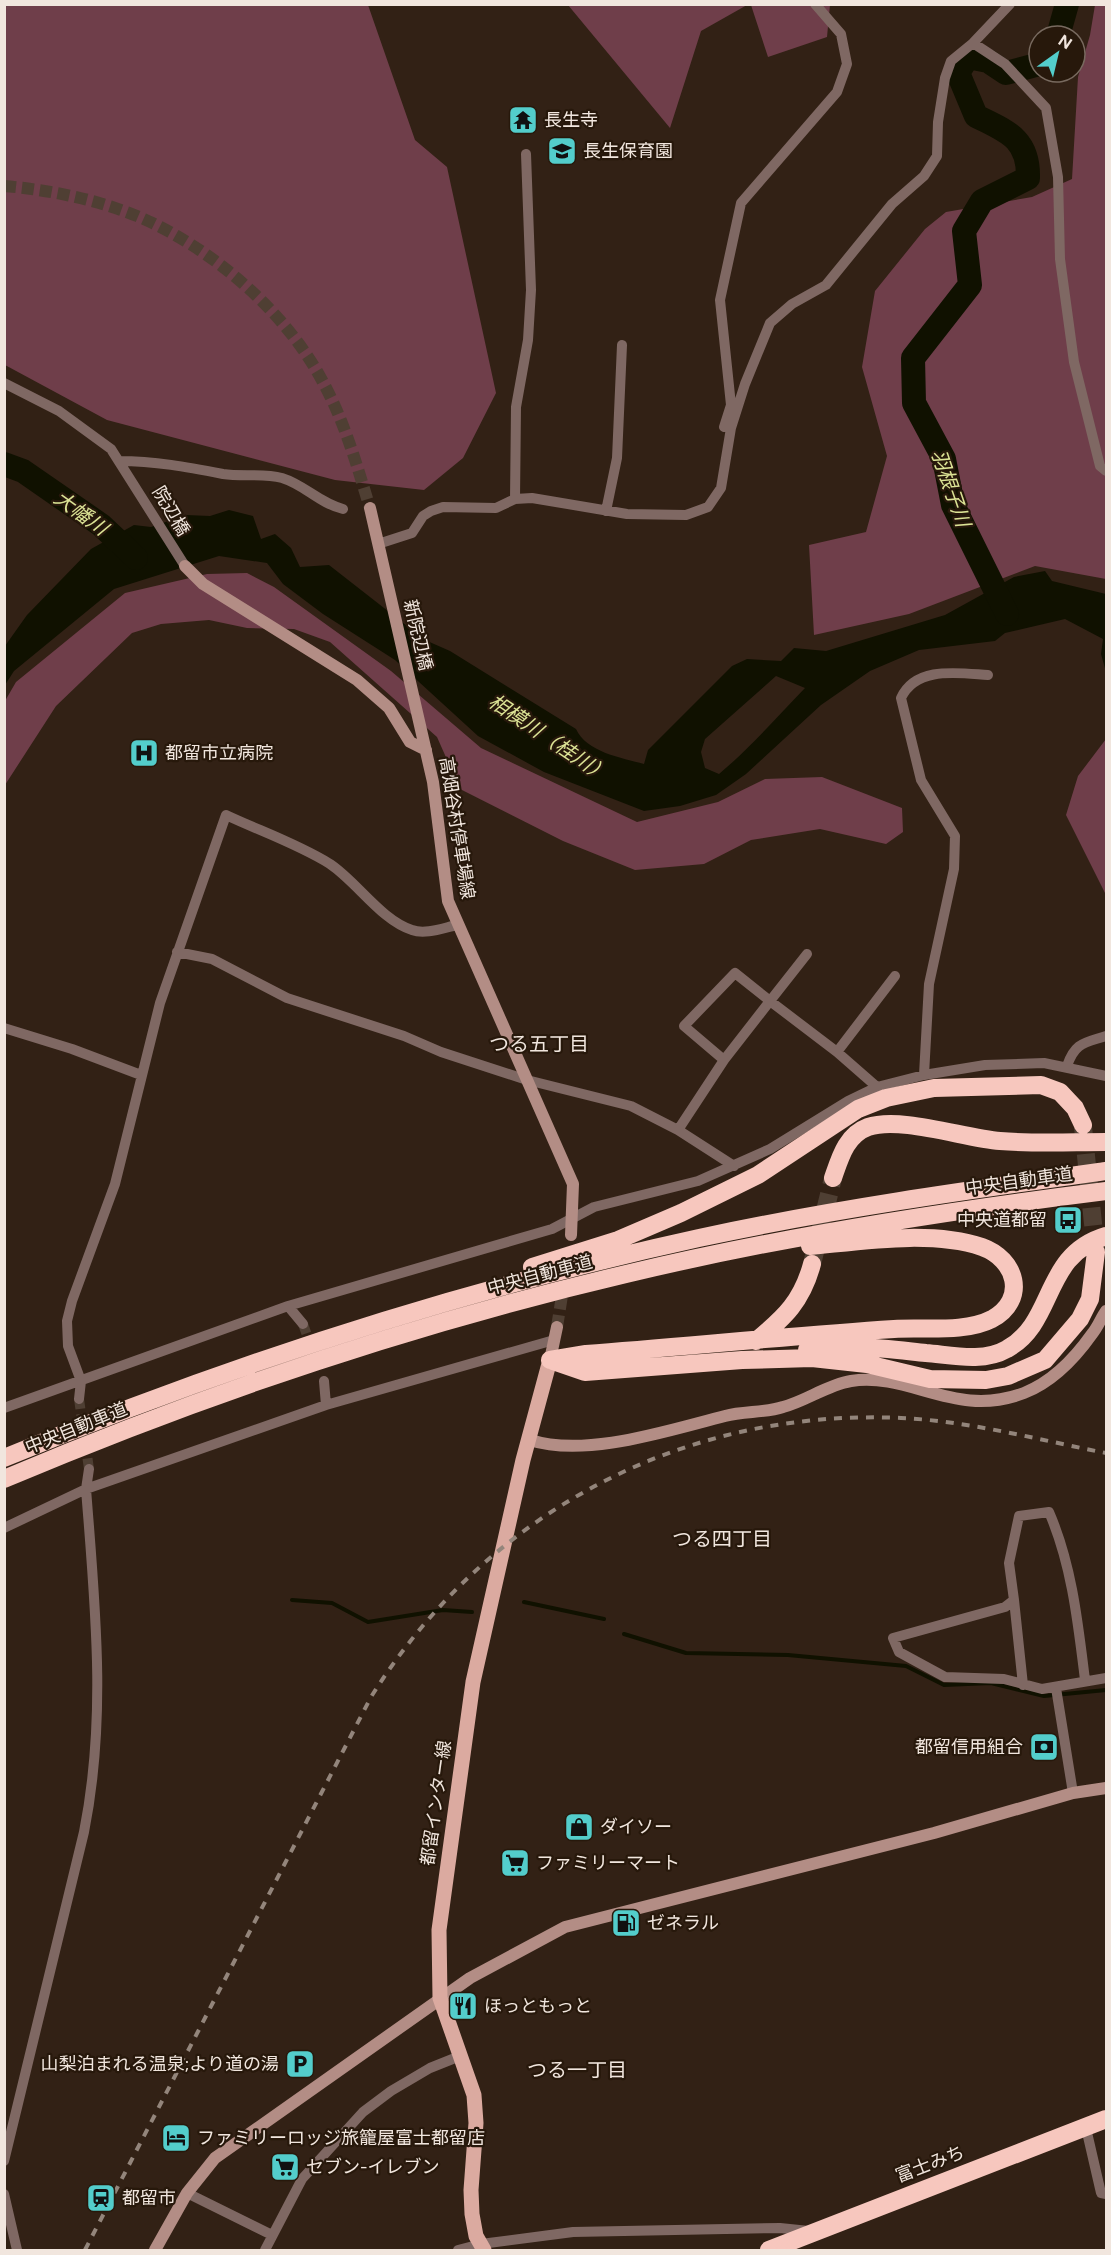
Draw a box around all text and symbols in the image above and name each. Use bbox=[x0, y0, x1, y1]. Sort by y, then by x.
north arrow bbox=[1027, 24, 1087, 84]
text: N bbox=[1055, 31, 1076, 53]
temple icon: 長生寺 bbox=[507, 104, 539, 136]
place label: 長生寺 bbox=[544, 109, 598, 131]
school or university icon: 長生保育園 bbox=[546, 135, 578, 167]
place label: 長生保育園 bbox=[583, 140, 673, 162]
water label: 羽根子川 bbox=[927, 446, 976, 532]
street label: 院辺橋 bbox=[148, 482, 194, 540]
water label: 大幡川 bbox=[50, 486, 114, 542]
street label: 新院辺橋 bbox=[399, 597, 437, 673]
water label: 相模川（桂川） bbox=[484, 689, 614, 787]
hospital icon: 都留市立病院 bbox=[128, 737, 160, 769]
place label: 都留市立病院 bbox=[165, 742, 273, 764]
street label: 高畑谷村停車場線 bbox=[435, 755, 479, 901]
district label: つる五丁目 bbox=[489, 1032, 589, 1056]
street label: 中央自動車道 bbox=[964, 1163, 1074, 1199]
bus stop icon: 中央道都留 bbox=[1052, 1204, 1084, 1236]
place label: 中央道都留 bbox=[957, 1209, 1047, 1231]
street label: 中央自動車道 bbox=[485, 1250, 595, 1300]
street label: 中央自動車道 bbox=[22, 1398, 130, 1458]
district label: つる四丁目 bbox=[672, 1527, 772, 1551]
bank icon: 都留信用組合 bbox=[1028, 1731, 1060, 1763]
place label: 都留信用組合 bbox=[915, 1736, 1023, 1758]
street label: 都留インター線 bbox=[416, 1739, 456, 1867]
shop icon: ダイソー bbox=[563, 1811, 595, 1843]
place label: ダイソー bbox=[600, 1816, 672, 1838]
supermarket icon: ファミリーマート bbox=[499, 1847, 531, 1879]
place label: ファミリーマート bbox=[536, 1852, 680, 1874]
fuel station icon: ゼネラル bbox=[610, 1907, 642, 1939]
place label: ゼネラル bbox=[647, 1912, 719, 1934]
restaurant icon: ほっともっと bbox=[447, 1990, 479, 2022]
place label: ほっともっと bbox=[484, 1995, 592, 2017]
parking icon: 山梨泊まれる温泉;より道の湯 bbox=[284, 2048, 316, 2080]
place label: 山梨泊まれる温泉;より道の湯 bbox=[41, 2053, 279, 2075]
district label: つる一丁目 bbox=[527, 2058, 627, 2082]
hotel icon: ファミリーロッジ旅籠屋富士都留店 bbox=[160, 2122, 192, 2154]
place label: ファミリーロッジ旅籠屋富士都留店 bbox=[197, 2127, 485, 2149]
street label: 富士みち bbox=[892, 2141, 968, 2187]
supermarket icon: セブン-イレブン bbox=[269, 2151, 301, 2183]
place label: セブン-イレブン bbox=[306, 2156, 440, 2178]
station icon: 都留市 bbox=[85, 2182, 117, 2214]
place label: 都留市 bbox=[122, 2187, 176, 2209]

